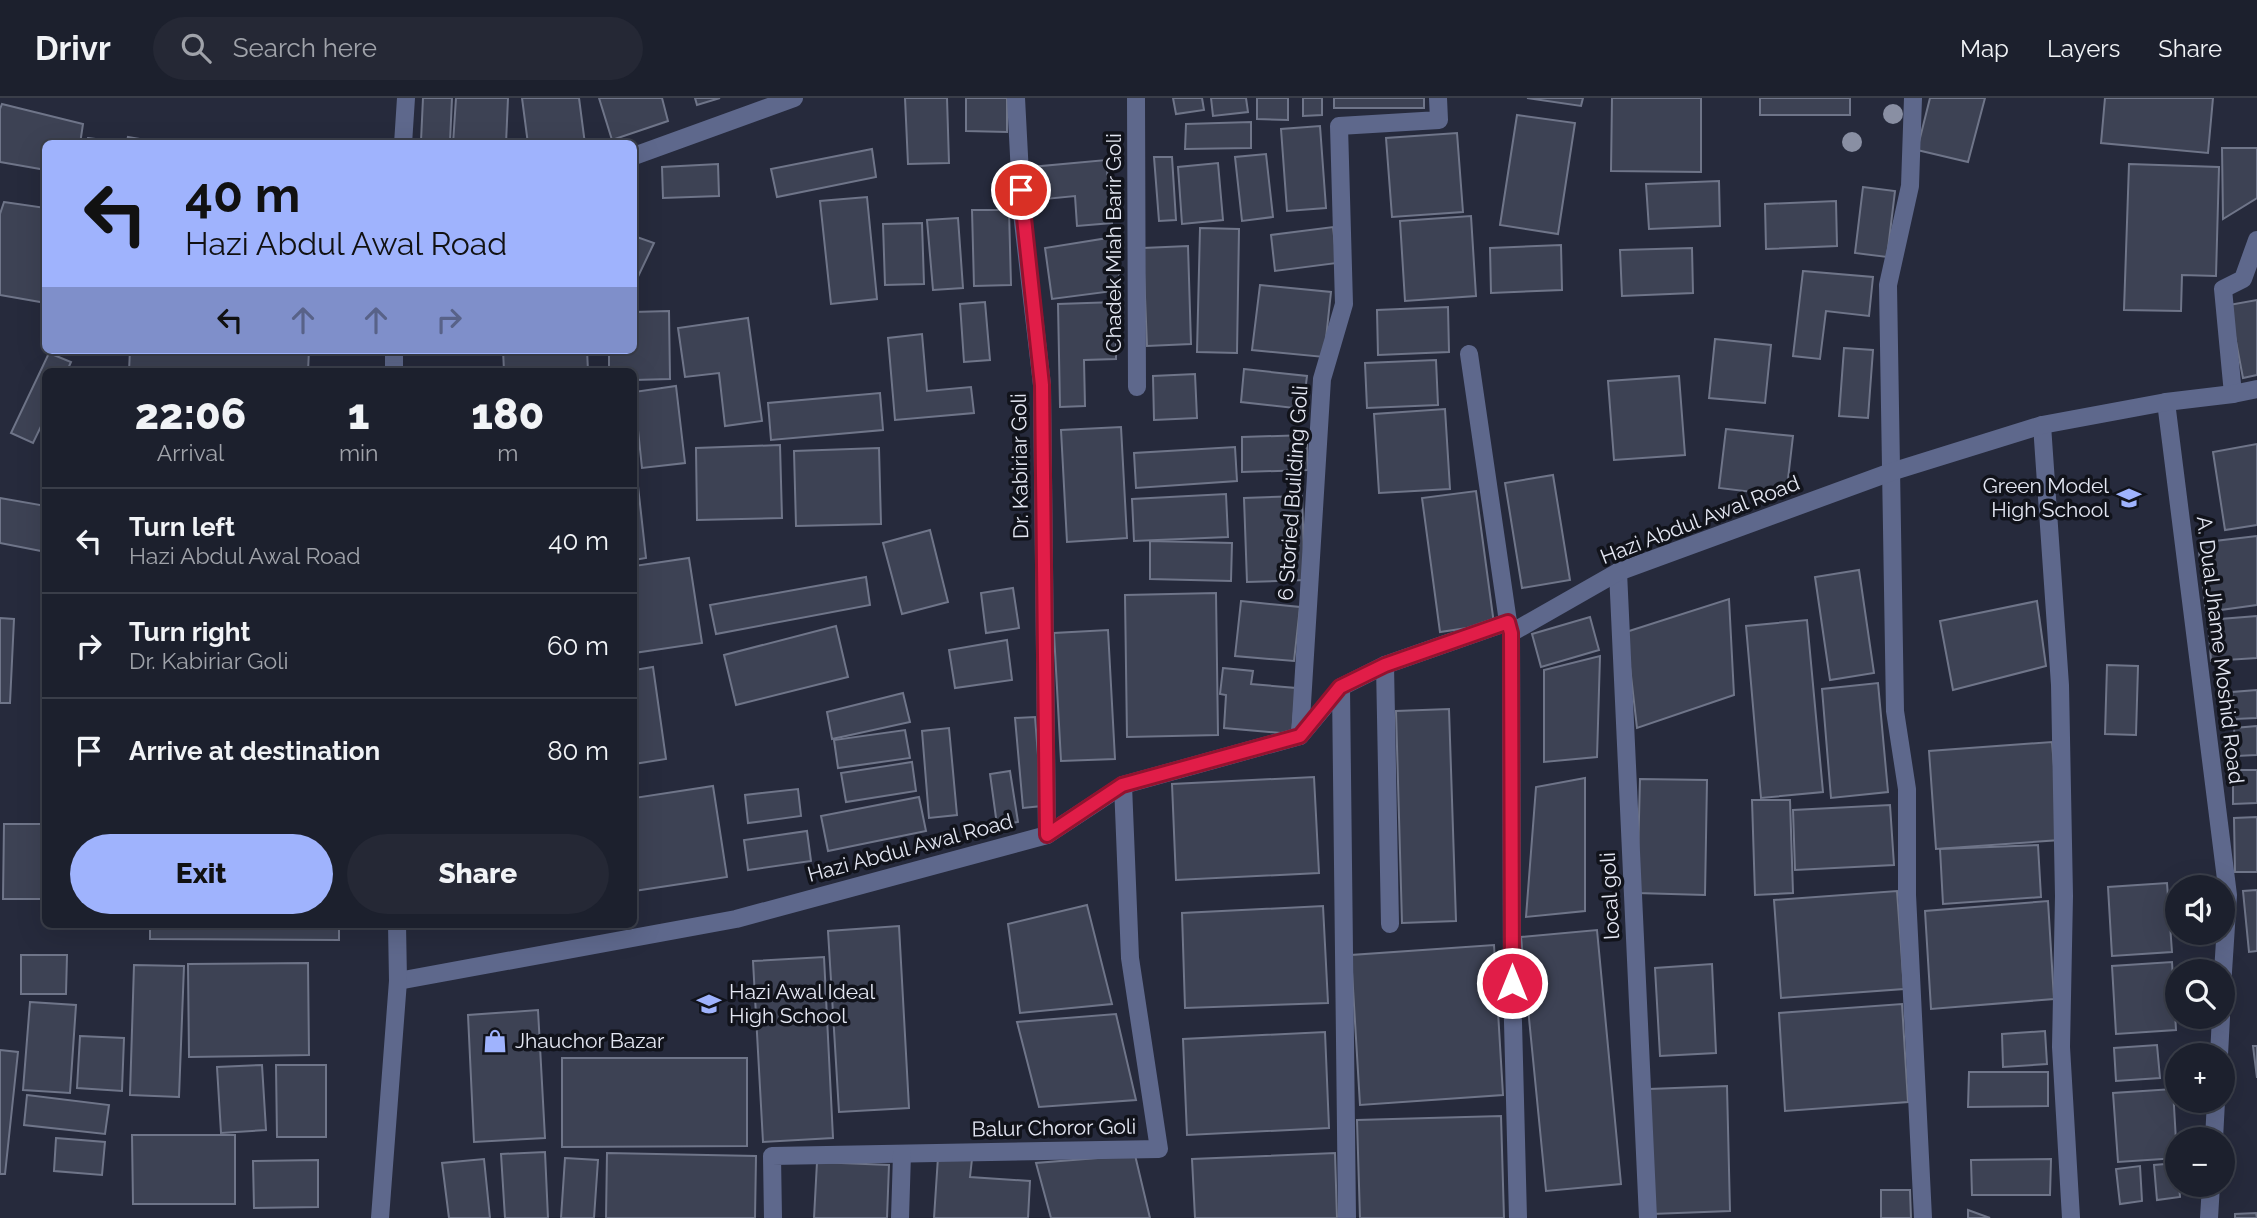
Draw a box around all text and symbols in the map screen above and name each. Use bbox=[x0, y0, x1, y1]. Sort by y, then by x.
search box bbox=[153, 17, 643, 80]
text: Drivr bbox=[35, 29, 111, 68]
icon: search bbox=[177, 29, 215, 67]
text: Search here bbox=[233, 33, 377, 63]
text: Map bbox=[1960, 34, 2009, 63]
text: Layers bbox=[2047, 34, 2120, 63]
text: Share bbox=[2158, 34, 2222, 63]
street label: Chadek Miah Barir Goli bbox=[1101, 133, 1126, 353]
pin bbox=[991, 160, 1051, 220]
text: 40 m bbox=[185, 166, 300, 223]
icon: left bbox=[70, 168, 161, 259]
icon: arrive bbox=[1002, 171, 1040, 209]
text: Hazi Abdul Awal Road bbox=[185, 225, 507, 262]
icon: left bbox=[211, 301, 249, 339]
icon: ahead bbox=[284, 301, 322, 339]
icon: ahead bbox=[357, 301, 395, 339]
icon: right bbox=[430, 301, 468, 339]
street label: 6 Storied Building Goli bbox=[1273, 385, 1312, 601]
text: 22:06 bbox=[135, 390, 246, 439]
text: 1 bbox=[348, 390, 370, 439]
text: 180 bbox=[471, 390, 544, 439]
street label: Dr. Kabiriar Goli bbox=[1006, 393, 1033, 539]
text: Arrival bbox=[157, 439, 224, 466]
text: min bbox=[339, 439, 379, 466]
text: m bbox=[497, 439, 518, 466]
street label: Hazi Abdul Awal Road bbox=[1597, 470, 1803, 569]
place label: Green Model High School bbox=[1983, 473, 2109, 522]
school or university icon: Green Model High School bbox=[2115, 484, 2143, 512]
text: Turn left bbox=[129, 512, 235, 542]
street label: A. Dual Jhame Moshid Road bbox=[2192, 515, 2249, 785]
icon: left bbox=[70, 522, 108, 560]
text: 40 m bbox=[548, 526, 609, 556]
text: Hazi Abdul Awal Road bbox=[129, 542, 361, 569]
text: Turn right bbox=[129, 617, 250, 647]
icon: right bbox=[70, 627, 108, 665]
text: 60 m bbox=[547, 631, 609, 661]
text: Dr. Kabiriar Goli bbox=[129, 647, 288, 674]
icon: arrive bbox=[70, 732, 108, 770]
text: Arrive at destination bbox=[129, 736, 380, 766]
text: 80 m bbox=[547, 736, 609, 766]
street label: Hazi Abdul Awal Road bbox=[805, 808, 1015, 887]
button: Exit bbox=[70, 834, 333, 914]
button: Share bbox=[347, 834, 609, 914]
street label: local goli bbox=[1595, 852, 1624, 940]
map controls bbox=[2165, 875, 2235, 1197]
button: sound bbox=[2165, 875, 2235, 945]
position arrow bbox=[1475, 946, 1549, 1020]
button: search bbox=[2165, 959, 2235, 1029]
place label: Hazi Awal Ideal High School bbox=[729, 979, 875, 1028]
school or university icon: Hazi Awal Ideal High School bbox=[695, 990, 723, 1018]
shop icon: Jhauchor Bazar bbox=[481, 1027, 509, 1055]
place label: Jhauchor Bazar bbox=[515, 1028, 665, 1053]
button: + bbox=[2165, 1043, 2235, 1113]
street label: Balur Choror Goli bbox=[971, 1114, 1136, 1141]
button: − bbox=[2165, 1127, 2235, 1197]

